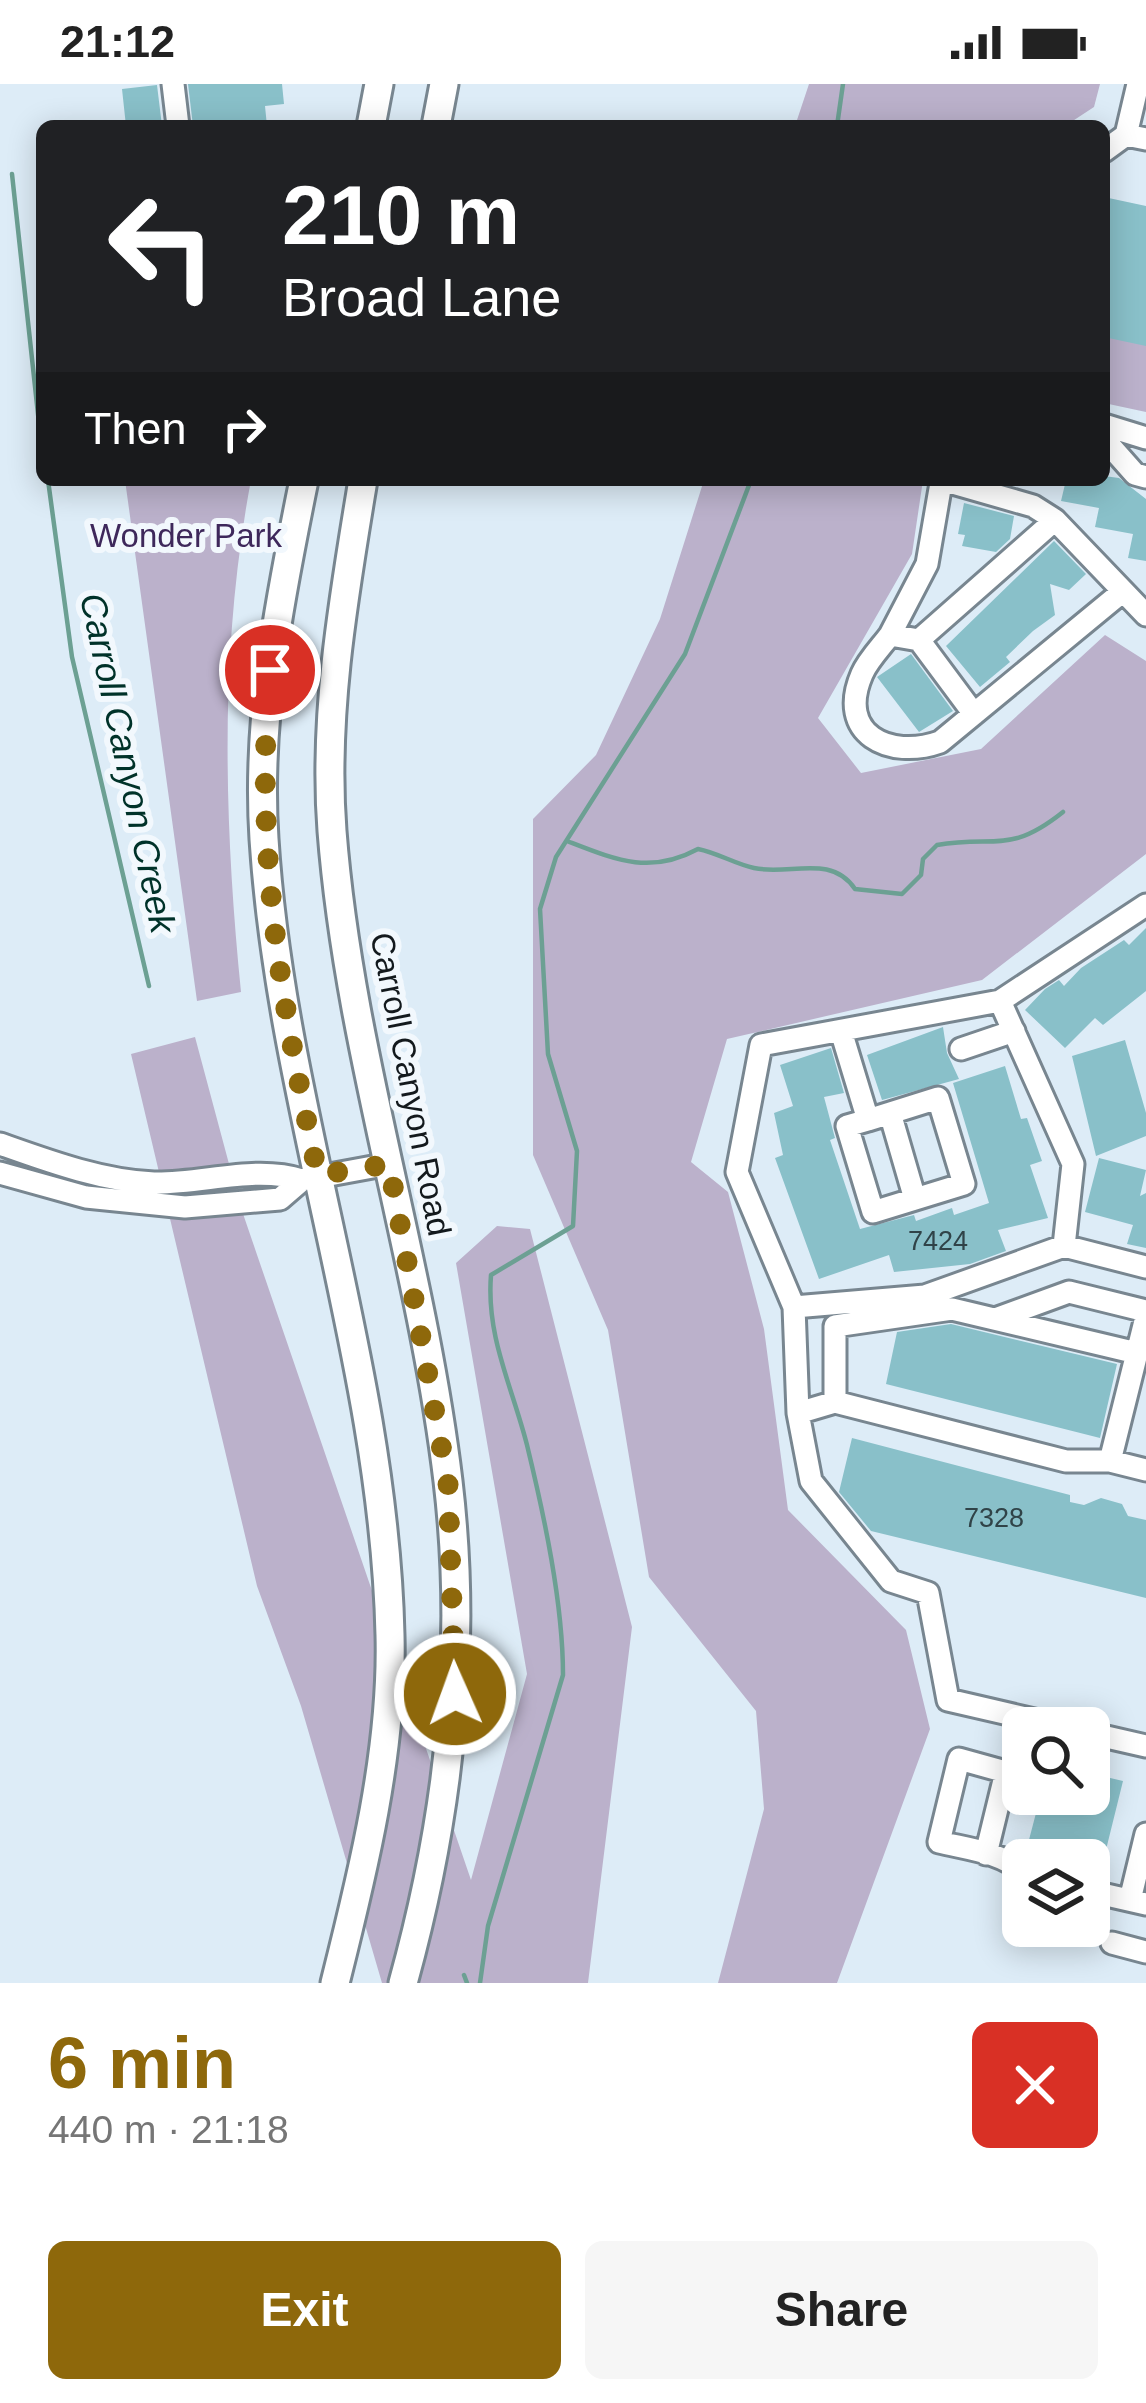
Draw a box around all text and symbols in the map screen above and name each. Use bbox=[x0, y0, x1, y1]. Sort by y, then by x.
text: 21:12 bbox=[60, 16, 175, 67]
icon: left bbox=[84, 168, 240, 324]
text: 210 m bbox=[282, 168, 520, 262]
text: Broad Lane bbox=[282, 267, 561, 327]
icon: right bbox=[211, 396, 277, 462]
text: Then bbox=[84, 403, 187, 454]
park label: Wonder Park bbox=[90, 517, 282, 554]
water label: Carroll Canyon Creek bbox=[72, 589, 184, 938]
pin bbox=[219, 619, 321, 721]
icon: arrive bbox=[237, 637, 303, 703]
street label: Carroll Canyon Road bbox=[363, 929, 459, 1239]
house number: 7424 bbox=[908, 1226, 968, 1256]
house number: 7328 bbox=[964, 1503, 1024, 1533]
position arrow bbox=[392, 1631, 518, 1757]
map controls bbox=[1002, 1707, 1110, 1947]
button: search bbox=[1002, 1707, 1110, 1815]
button: layers bbox=[1002, 1839, 1110, 1947]
button: close bbox=[972, 2022, 1098, 2148]
text: 6 min bbox=[48, 2023, 236, 2103]
text: 440 m · 21:18 bbox=[48, 2108, 289, 2151]
button: Exit bbox=[48, 2241, 561, 2379]
button: Share bbox=[585, 2241, 1098, 2379]

